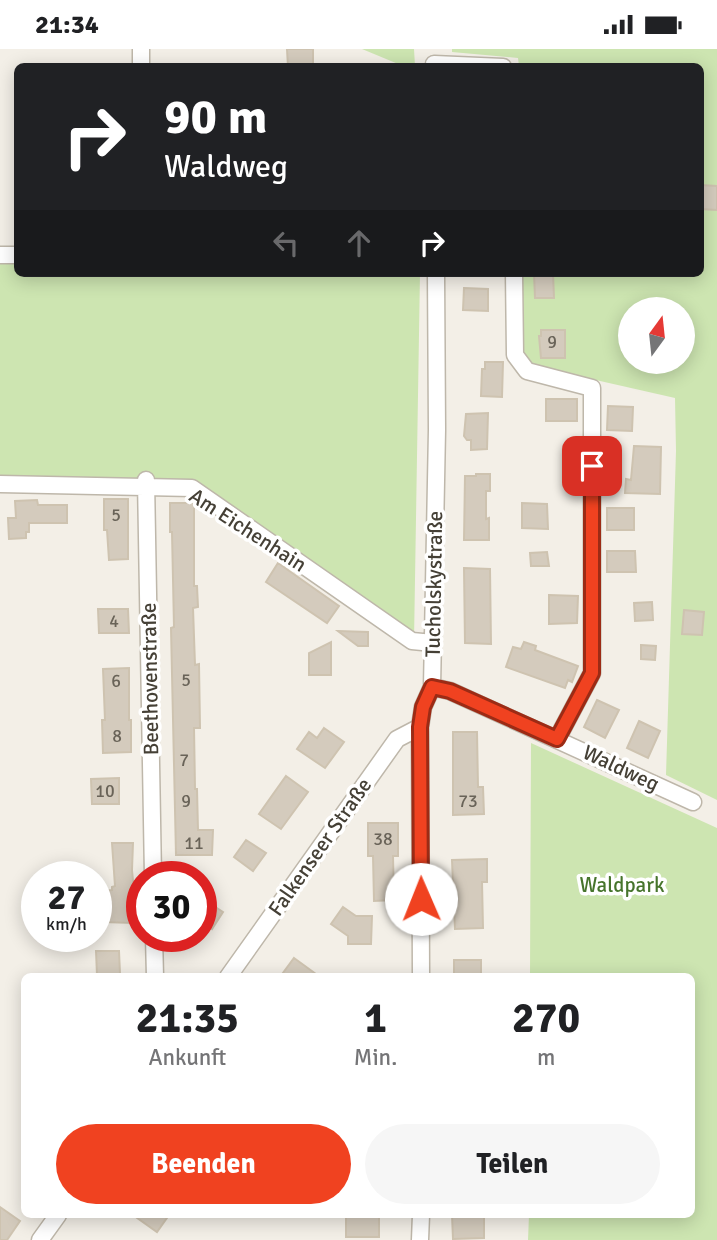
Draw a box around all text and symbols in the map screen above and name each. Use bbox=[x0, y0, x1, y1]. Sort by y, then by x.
text: 21:34 bbox=[35, 9, 99, 41]
text: 90 m bbox=[164, 87, 267, 147]
icon: right bbox=[49, 91, 140, 182]
text: Waldweg bbox=[164, 147, 288, 186]
icon: left bbox=[267, 224, 305, 262]
icon: ahead bbox=[340, 224, 378, 262]
icon: right bbox=[413, 224, 451, 262]
north arrow bbox=[618, 297, 695, 375]
map controls bbox=[618, 297, 695, 374]
house number: 9 bbox=[547, 331, 557, 353]
pin bbox=[562, 436, 622, 496]
icon: arrive bbox=[573, 447, 611, 485]
street label: Am Eichenhain bbox=[185, 483, 311, 577]
house number: 5 bbox=[111, 504, 121, 526]
street label: Tucholskystraße bbox=[420, 511, 448, 657]
street label: Beethovenstraße bbox=[136, 602, 164, 756]
house number: 4 bbox=[109, 610, 119, 632]
house number: 5 bbox=[181, 669, 191, 691]
house number: 6 bbox=[111, 670, 121, 692]
house number: 8 bbox=[112, 725, 122, 747]
street label: Waldweg bbox=[579, 739, 663, 797]
house number: 7 bbox=[179, 749, 189, 771]
street label: Falkenseer Straße bbox=[263, 773, 377, 921]
house number: 10 bbox=[95, 780, 115, 802]
house number: 9 bbox=[181, 790, 191, 812]
house number: 73 bbox=[458, 790, 478, 812]
house number: 38 bbox=[373, 828, 393, 850]
house number: 11 bbox=[184, 832, 204, 854]
speed limit sign: 30 bbox=[126, 861, 217, 952]
position arrow bbox=[384, 862, 458, 936]
park label: Waldpark bbox=[580, 872, 665, 898]
text: 27 bbox=[48, 876, 85, 919]
text: km/h bbox=[46, 913, 87, 935]
text: 21:35 bbox=[136, 993, 239, 1044]
text: 1 bbox=[364, 993, 387, 1044]
text: 270 bbox=[512, 993, 580, 1044]
text: Ankunft bbox=[148, 1043, 226, 1072]
text: Min. bbox=[354, 1043, 397, 1072]
text: m bbox=[537, 1043, 555, 1072]
button: Beenden bbox=[56, 1124, 351, 1204]
button: Teilen bbox=[365, 1124, 660, 1204]

